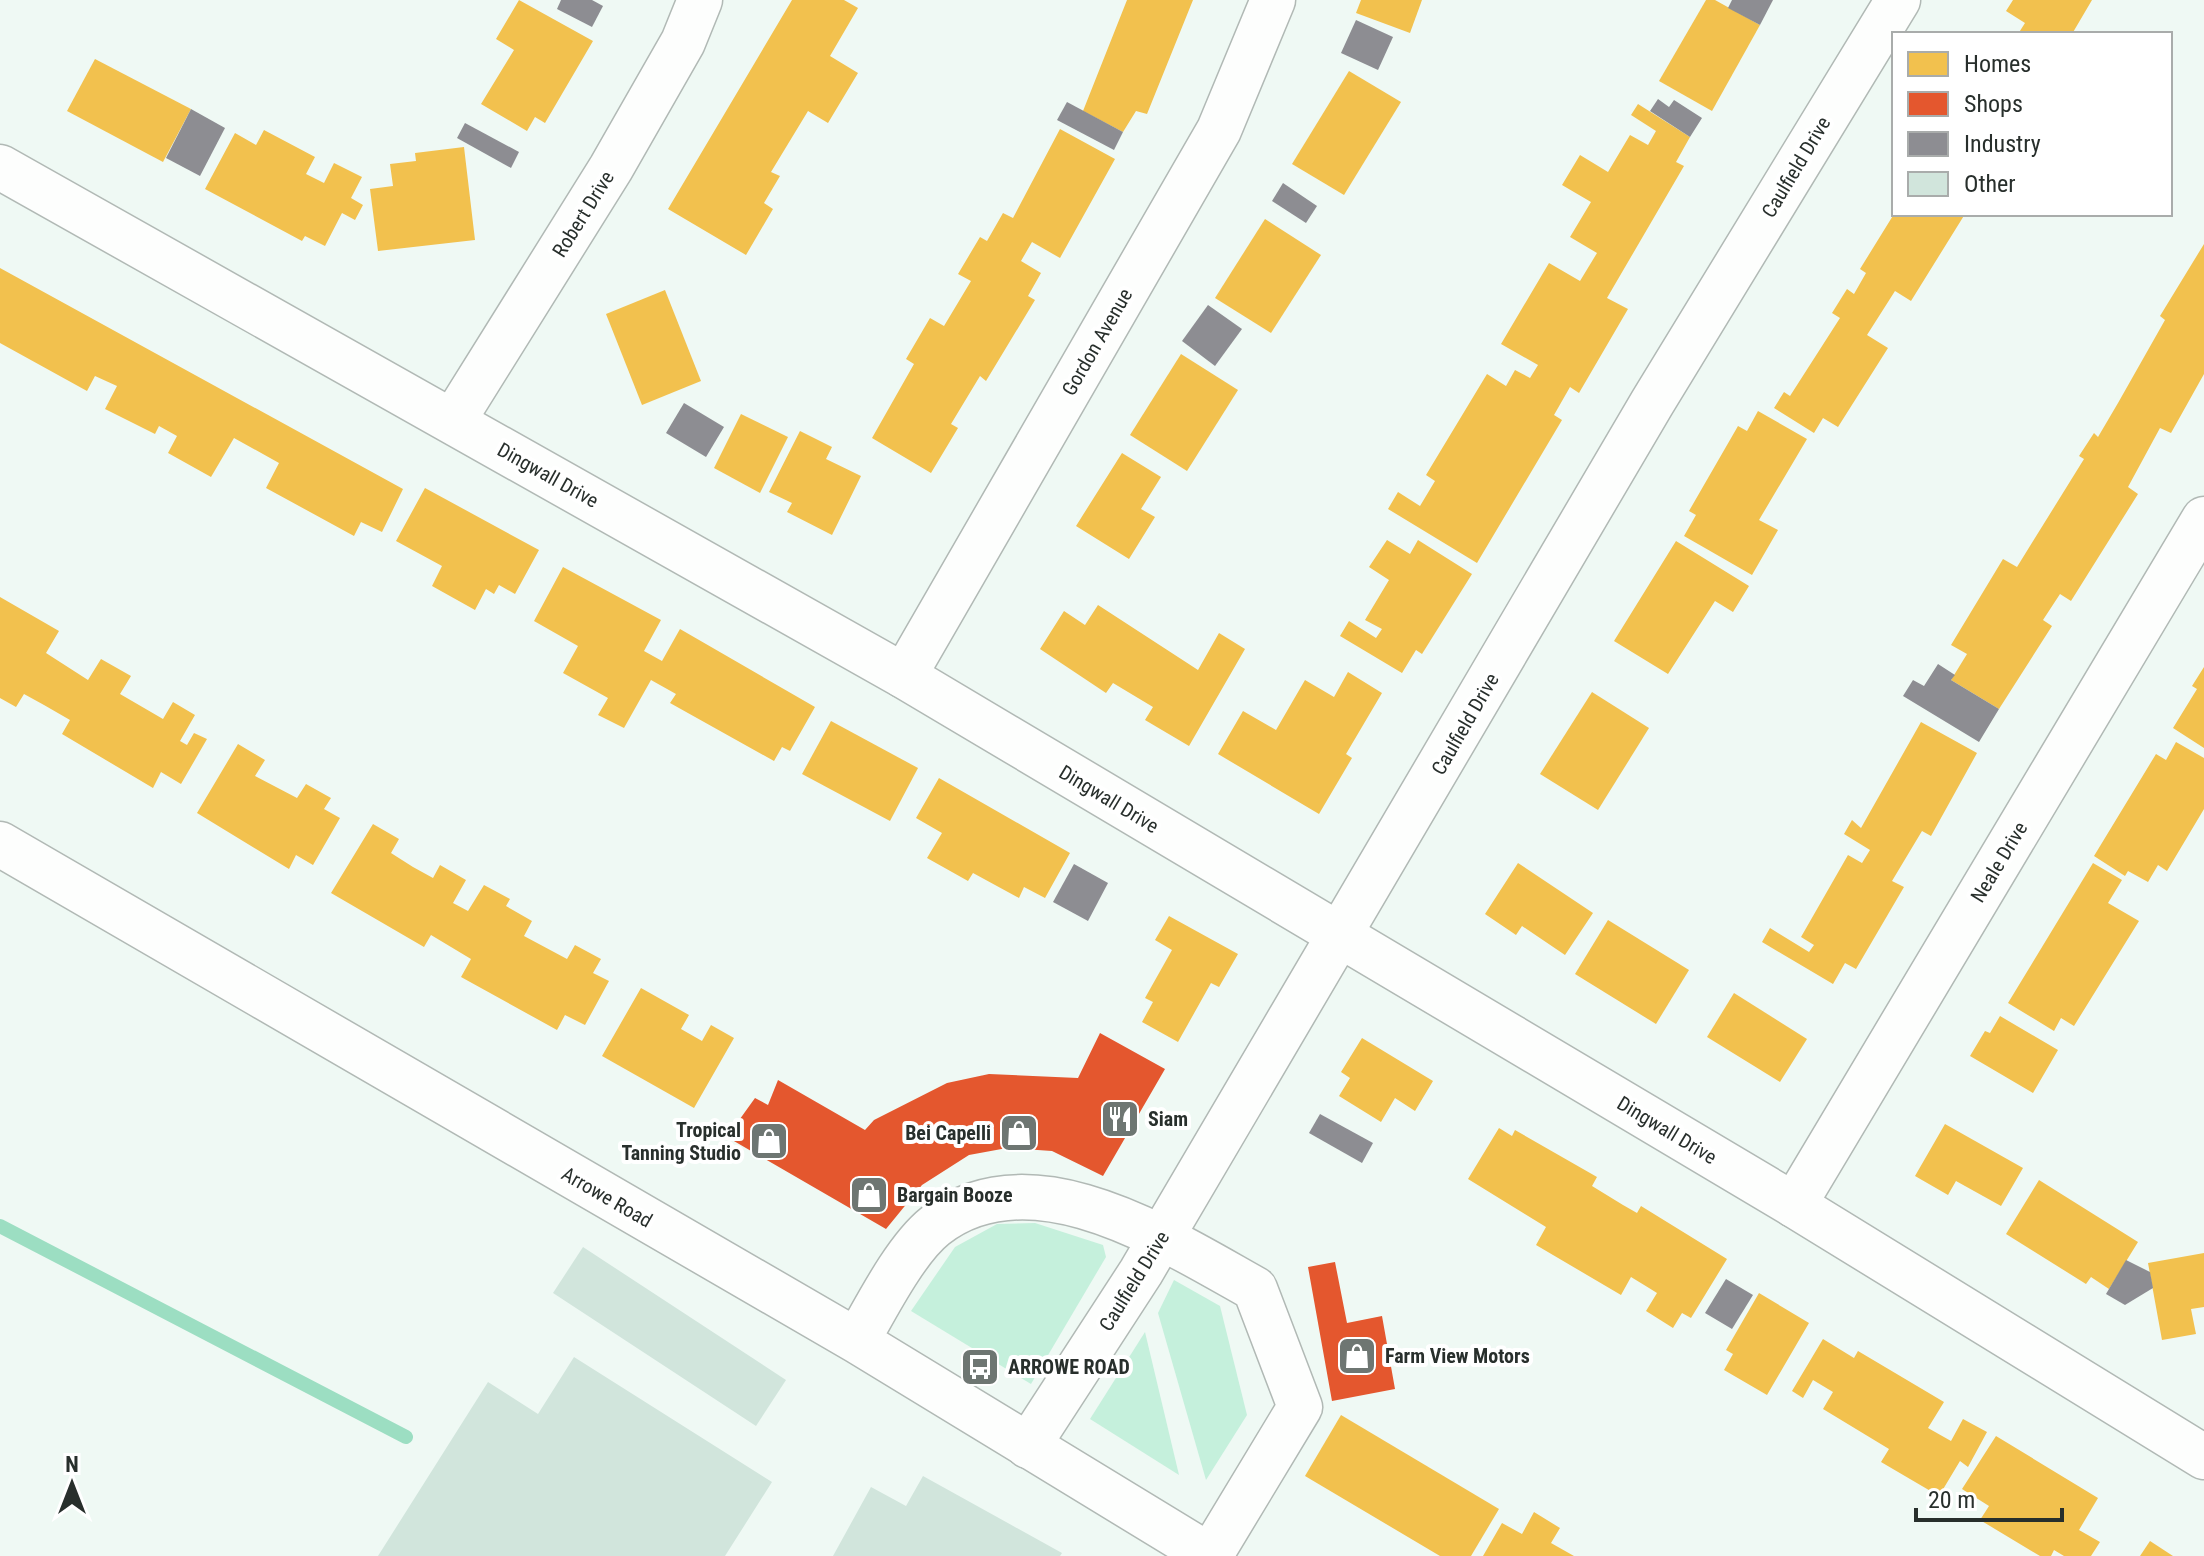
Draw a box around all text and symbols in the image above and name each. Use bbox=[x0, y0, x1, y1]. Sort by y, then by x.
legend bbox=[1892, 32, 2172, 216]
text: Homes bbox=[1964, 50, 2031, 78]
text: Shops bbox=[1964, 90, 2023, 118]
street label: Caulfield Drive bbox=[1757, 112, 1835, 222]
text: Industry bbox=[1964, 130, 2041, 158]
street label: Robert Drive bbox=[547, 167, 619, 261]
text: Other bbox=[1964, 170, 2016, 198]
street label: Gordon Avenue bbox=[1057, 284, 1137, 400]
street label: Dingwall Drive bbox=[493, 437, 603, 513]
street label: Caulfield Drive bbox=[1426, 669, 1504, 779]
street label: Dingwall Drive bbox=[1055, 760, 1163, 838]
street label: Neale Drive bbox=[1966, 817, 2032, 907]
street label: Dingwall Drive bbox=[1613, 1091, 1721, 1169]
restaurant icon: Siam bbox=[1099, 1098, 1141, 1140]
place label: Siam bbox=[1148, 1107, 1188, 1131]
shop icon: Bei Capelli bbox=[998, 1112, 1040, 1154]
place label: Tropical Tanning Studio bbox=[621, 1118, 741, 1165]
shop icon: Tropical Tanning Studio bbox=[748, 1120, 790, 1162]
place label: Bei Capelli bbox=[905, 1121, 991, 1145]
street label: Arrowe Road bbox=[557, 1161, 657, 1233]
shop icon: Bargain Booze bbox=[848, 1174, 890, 1216]
place label: Bargain Booze bbox=[897, 1183, 1013, 1207]
street label: Caulfield Drive bbox=[1094, 1227, 1174, 1335]
shop icon: Farm View Motors bbox=[1336, 1335, 1378, 1377]
place label: Farm View Motors bbox=[1385, 1344, 1530, 1368]
bus stop icon: ARROWE ROAD bbox=[959, 1346, 1001, 1388]
place label: ARROWE ROAD bbox=[1008, 1355, 1130, 1379]
north arrow bbox=[32, 1444, 112, 1524]
text: N bbox=[65, 1452, 79, 1477]
scale bar bbox=[1916, 1472, 2062, 1522]
text: 20 m bbox=[1928, 1486, 1975, 1514]

